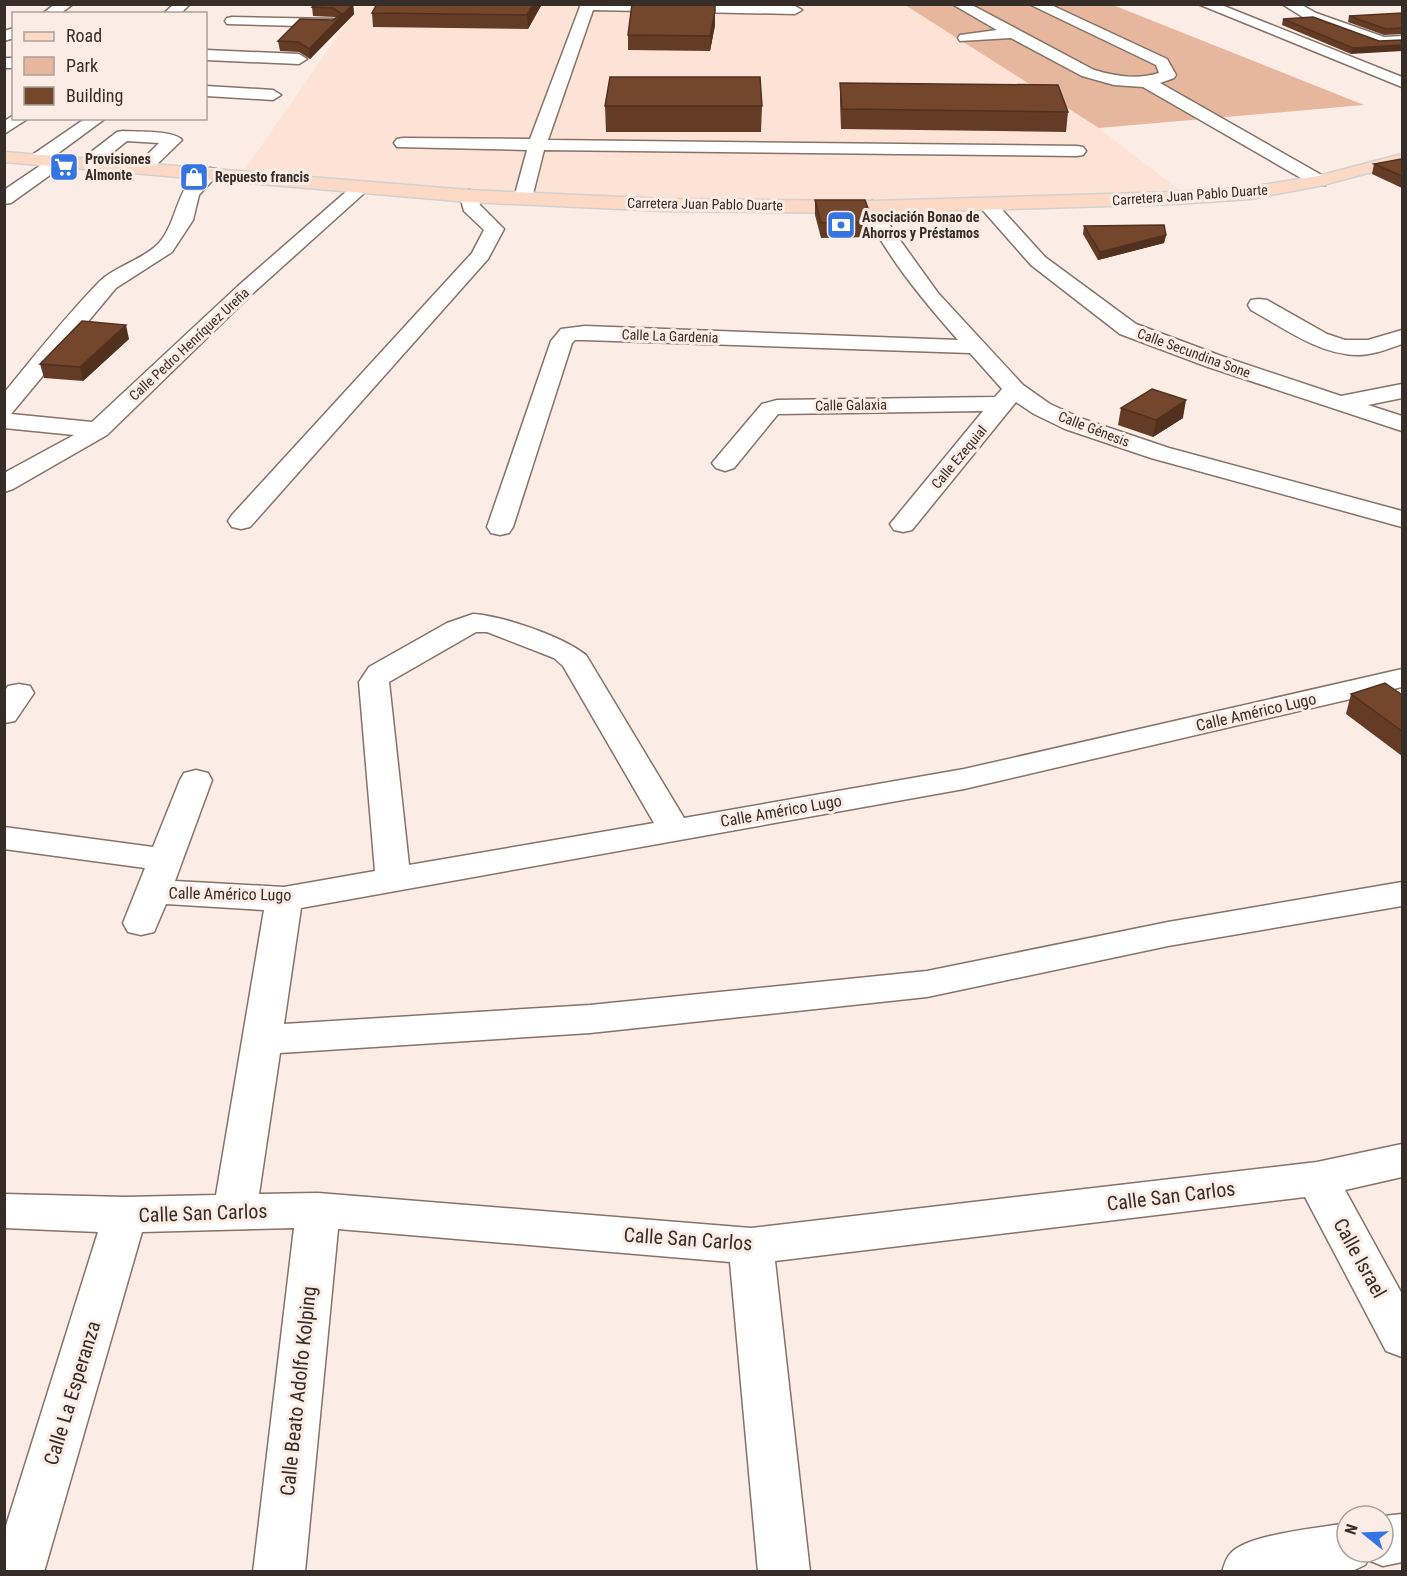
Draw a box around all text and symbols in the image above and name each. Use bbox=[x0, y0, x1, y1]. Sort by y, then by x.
legend bbox=[12, 12, 207, 120]
text: Road bbox=[66, 25, 102, 46]
text: Park bbox=[66, 55, 98, 76]
text: Building bbox=[66, 85, 123, 106]
supermarket icon: Provisiones Almonte bbox=[48, 151, 80, 183]
place label: Provisiones Almonte bbox=[85, 151, 151, 183]
shop icon: Repuesto francis bbox=[178, 161, 210, 193]
place label: Repuesto francis bbox=[215, 169, 309, 185]
street label: Carretera Juan Pablo Duarte bbox=[1112, 182, 1269, 208]
street label: Carretera Juan Pablo Duarte bbox=[627, 195, 784, 213]
bank icon: Asociación Bonao de Ahorros y Préstamos bbox=[825, 209, 857, 241]
place label: Asociación Bonao de Ahorros y Préstamos bbox=[862, 209, 980, 241]
street label: Calle Pedro Henríquez Ureña bbox=[126, 284, 252, 404]
street label: Calle Secundina Sone bbox=[1135, 325, 1253, 381]
street label: Calle La Gardenia bbox=[621, 326, 719, 346]
street label: Calle Galaxia bbox=[815, 396, 887, 414]
street label: Calle Génesis bbox=[1056, 408, 1132, 450]
street label: Calle Ezequial bbox=[928, 422, 990, 492]
street label: Calle Américo Lugo bbox=[1194, 689, 1318, 735]
street label: Calle Américo Lugo bbox=[719, 791, 843, 831]
street label: Calle Américo Lugo bbox=[169, 883, 291, 905]
street label: Calle San Carlos bbox=[1105, 1176, 1237, 1216]
street label: Calle San Carlos bbox=[138, 1199, 268, 1227]
street label: Calle Israel bbox=[1328, 1214, 1392, 1302]
street label: Calle San Carlos bbox=[623, 1223, 753, 1255]
street label: Calle Beato Adolfo Kolping bbox=[275, 1285, 321, 1497]
street label: Calle La Esperanza bbox=[39, 1318, 105, 1468]
north arrow bbox=[1335, 1504, 1395, 1564]
text: N bbox=[1341, 1522, 1362, 1537]

